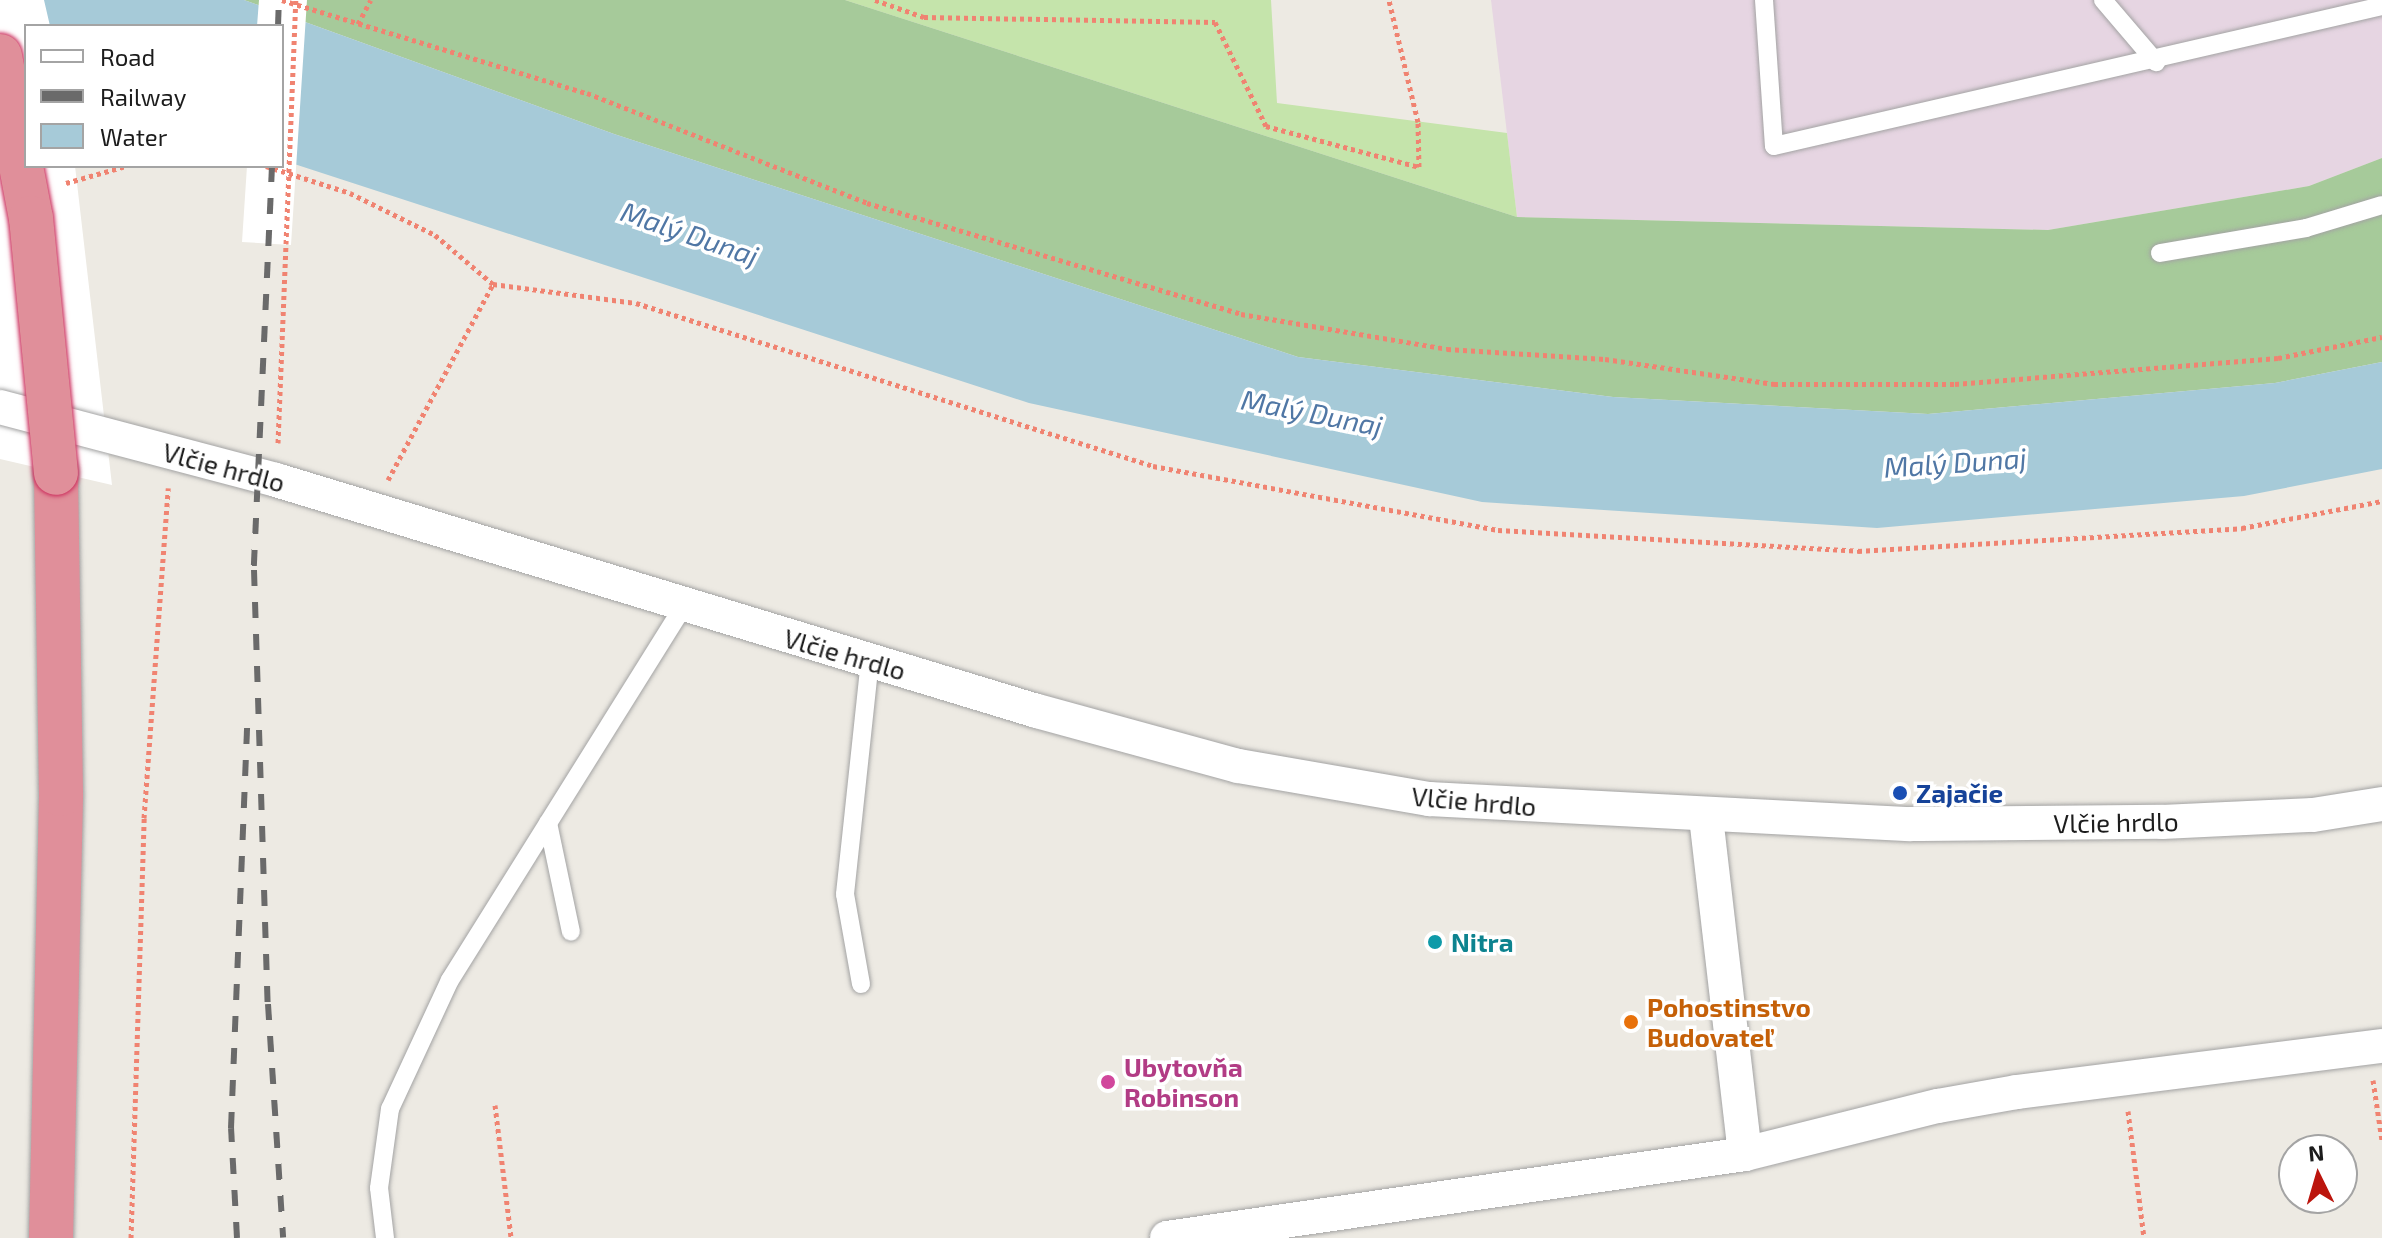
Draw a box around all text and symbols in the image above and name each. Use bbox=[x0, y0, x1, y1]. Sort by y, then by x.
legend bbox=[24, 24, 284, 168]
text: Road bbox=[100, 42, 155, 71]
text: Railway bbox=[100, 82, 186, 111]
text: Water bbox=[100, 122, 167, 151]
water label: Malý Dunaj bbox=[617, 194, 763, 272]
water label: Malý Dunaj bbox=[1239, 382, 1385, 442]
street label: Vlčie hrdlo bbox=[160, 436, 288, 498]
water label: Malý Dunaj bbox=[1882, 440, 2028, 484]
street label: Vlčie hrdlo bbox=[781, 622, 909, 686]
place label: Zajačie bbox=[1916, 777, 2003, 809]
street label: Vlčie hrdlo bbox=[1410, 780, 1538, 822]
marker: Zajačie bbox=[1891, 784, 1909, 802]
street label: Vlčie hrdlo bbox=[2053, 805, 2179, 839]
place label: Nitra bbox=[1451, 926, 1513, 958]
marker: Nitra bbox=[1426, 933, 1444, 951]
place label: Pohostinstvo Budovateľ bbox=[1647, 991, 1811, 1052]
marker: Pohostinstvo Budovateľ bbox=[1622, 1013, 1640, 1031]
place label: Ubytovňa Robinson bbox=[1124, 1051, 1243, 1112]
marker: Ubytovňa Robinson bbox=[1099, 1073, 1117, 1091]
north arrow bbox=[2278, 1134, 2358, 1214]
text: N bbox=[2307, 1138, 2325, 1166]

